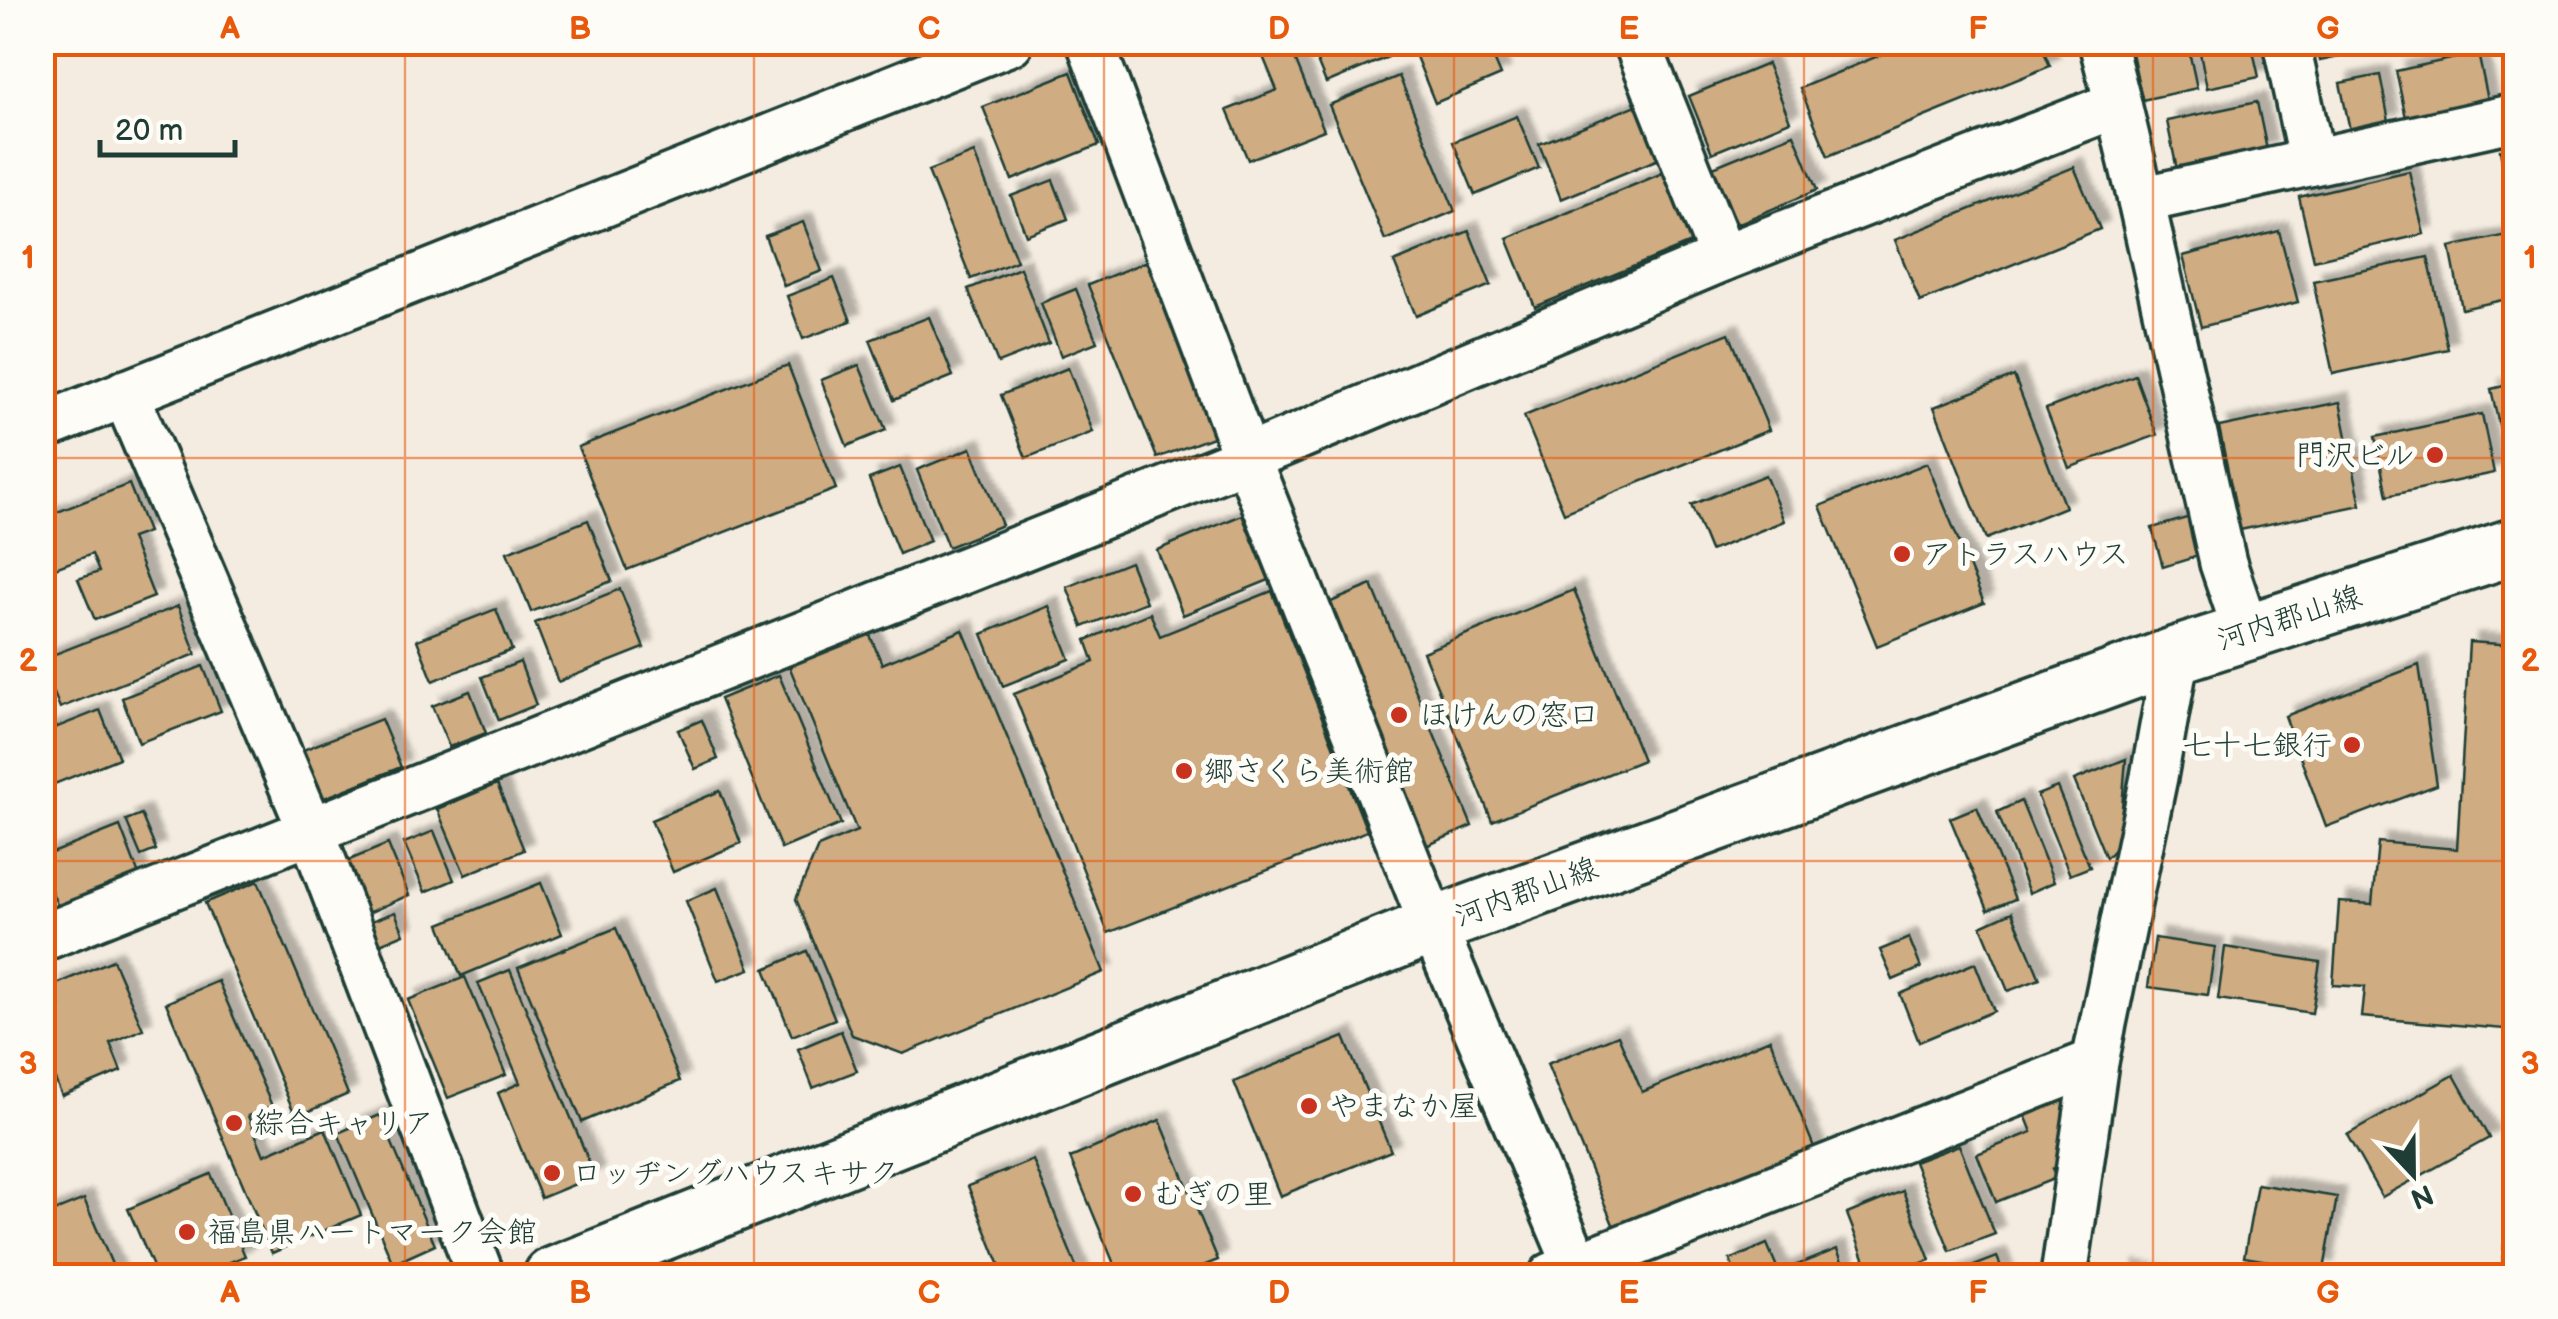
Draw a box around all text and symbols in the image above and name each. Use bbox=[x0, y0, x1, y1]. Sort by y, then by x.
text: A bbox=[219, 10, 240, 49]
text: B bbox=[569, 10, 591, 49]
text: C bbox=[918, 10, 940, 49]
text: D bbox=[1268, 10, 1290, 49]
text: E bbox=[1619, 10, 1639, 49]
text: F bbox=[1968, 10, 1988, 49]
text: G bbox=[2316, 10, 2340, 49]
scale bar bbox=[100, 95, 235, 157]
text: 20 m bbox=[115, 113, 183, 149]
text: 1 bbox=[21, 239, 35, 278]
text: 1 bbox=[2523, 239, 2537, 278]
place label: 門沢ビル bbox=[2296, 438, 2415, 474]
marker: 門沢ビル bbox=[2424, 444, 2446, 466]
place label: アトラスハウス bbox=[1922, 537, 2129, 573]
marker: アトラスハウス bbox=[1891, 543, 1913, 565]
street label: 河内郡山線 bbox=[2212, 579, 2366, 659]
text: 2 bbox=[18, 642, 38, 681]
text: 2 bbox=[2520, 642, 2540, 681]
place label: ほけんの窓口 bbox=[1419, 698, 1599, 734]
marker: ほけんの窓口 bbox=[1388, 704, 1410, 726]
place label: 七十七銀行 bbox=[2182, 728, 2332, 764]
marker: 七十七銀行 bbox=[2341, 734, 2363, 756]
place label: 郷さくら美術館 bbox=[1204, 754, 1414, 790]
marker: 郷さくら美術館 bbox=[1173, 760, 1195, 782]
street label: 河内郡山線 bbox=[1450, 850, 1603, 936]
text: 3 bbox=[19, 1045, 37, 1084]
text: 3 bbox=[2521, 1045, 2539, 1084]
place label: やまなか屋 bbox=[1329, 1089, 1479, 1125]
marker: やまなか屋 bbox=[1298, 1095, 1320, 1117]
place label: 綜合キャリア bbox=[254, 1106, 434, 1142]
marker: 綜合キャリア bbox=[223, 1112, 245, 1134]
north arrow bbox=[2363, 1124, 2463, 1224]
place label: ロッヂングハウスキサク bbox=[572, 1156, 898, 1192]
marker: ロッヂングハウスキサク bbox=[541, 1162, 563, 1184]
place label: むぎの里 bbox=[1153, 1177, 1273, 1213]
text: N bbox=[2406, 1177, 2438, 1215]
marker: むぎの里 bbox=[1122, 1183, 1144, 1205]
place label: 福島県ハートマーク会館 bbox=[207, 1215, 537, 1251]
marker: 福島県ハートマーク会館 bbox=[176, 1221, 198, 1243]
text: A bbox=[219, 1274, 240, 1313]
text: B bbox=[569, 1274, 591, 1313]
text: C bbox=[918, 1274, 940, 1313]
text: D bbox=[1268, 1274, 1290, 1313]
text: E bbox=[1619, 1274, 1639, 1313]
text: F bbox=[1968, 1274, 1988, 1313]
text: G bbox=[2316, 1274, 2340, 1313]

